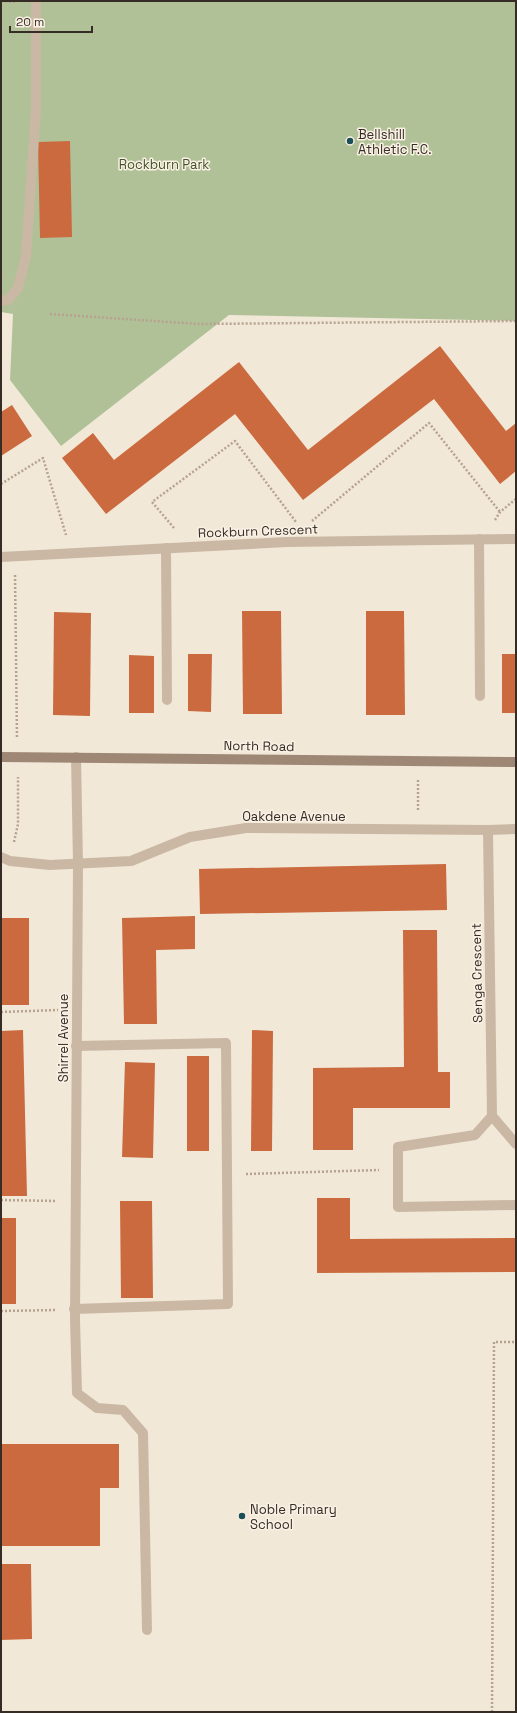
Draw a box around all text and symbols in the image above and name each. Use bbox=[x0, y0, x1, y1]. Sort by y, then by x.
scale bar bbox=[10, 8, 92, 34]
text: 20 m bbox=[16, 14, 44, 30]
place label: Bellshill Athletic F.C. bbox=[358, 126, 431, 158]
marker: Bellshill Athletic F.C. bbox=[345, 136, 355, 146]
park label: Rockburn Park bbox=[119, 156, 209, 173]
street label: Rockburn Crescent bbox=[198, 520, 318, 542]
street label: North Road bbox=[223, 737, 295, 755]
street label: Oakdene Avenue bbox=[242, 808, 346, 825]
street label: Senga Crescent bbox=[468, 923, 486, 1023]
street label: Shirrel Avenue bbox=[55, 994, 72, 1082]
place label: Noble Primary School bbox=[250, 1501, 337, 1533]
marker: Noble Primary School bbox=[237, 1511, 247, 1521]

